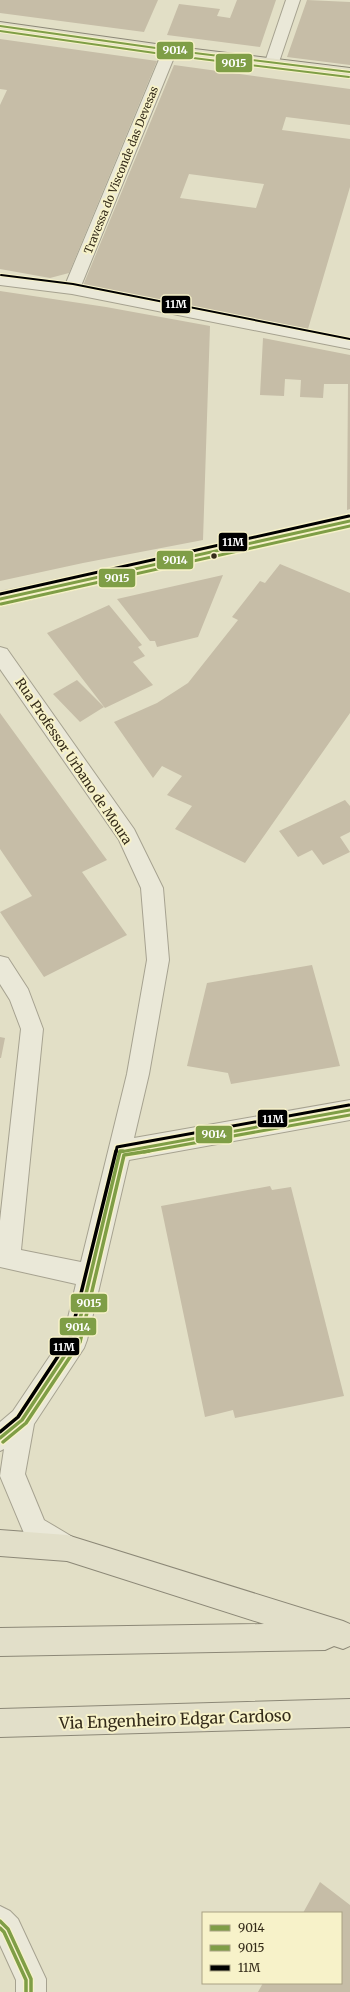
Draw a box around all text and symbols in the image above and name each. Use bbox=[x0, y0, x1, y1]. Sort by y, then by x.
line badge: 9014 bbox=[156, 41, 194, 60]
text: 9014 bbox=[162, 43, 188, 57]
line badge: 9015 bbox=[215, 53, 253, 73]
text: 9015 bbox=[222, 56, 246, 70]
street label: Travessa do Visconde das Devesas bbox=[81, 84, 161, 256]
line badge: 11M bbox=[161, 295, 191, 314]
text: 11M bbox=[165, 297, 187, 311]
line badge: 11M bbox=[218, 532, 248, 552]
text: 11M bbox=[222, 535, 244, 549]
line badge: 9014 bbox=[156, 550, 194, 570]
unlabelled marker bbox=[209, 551, 219, 561]
text: 9014 bbox=[162, 553, 188, 567]
line badge: 9015 bbox=[98, 568, 136, 588]
text: 9015 bbox=[105, 571, 129, 585]
street label: Rua Professor Urbano de Moura bbox=[11, 675, 136, 848]
line badge: 11M bbox=[257, 1109, 288, 1128]
text: 11M bbox=[262, 1112, 284, 1126]
line badge: 9014 bbox=[195, 1125, 233, 1144]
text: 9014 bbox=[201, 1127, 227, 1141]
line badge: 9015 bbox=[70, 1293, 108, 1313]
text: 9015 bbox=[77, 1296, 101, 1310]
line badge: 9014 bbox=[59, 1317, 97, 1336]
text: 9014 bbox=[65, 1320, 91, 1334]
line badge: 11M bbox=[49, 1337, 80, 1356]
text: 11M bbox=[53, 1340, 75, 1354]
street label: Via Engenheiro Edgar Cardoso bbox=[58, 1705, 291, 1733]
legend bbox=[202, 1912, 342, 1984]
text: 9014 bbox=[238, 1920, 265, 1935]
text: 9015 bbox=[238, 1940, 265, 1955]
text: 11M bbox=[238, 1960, 261, 1975]

